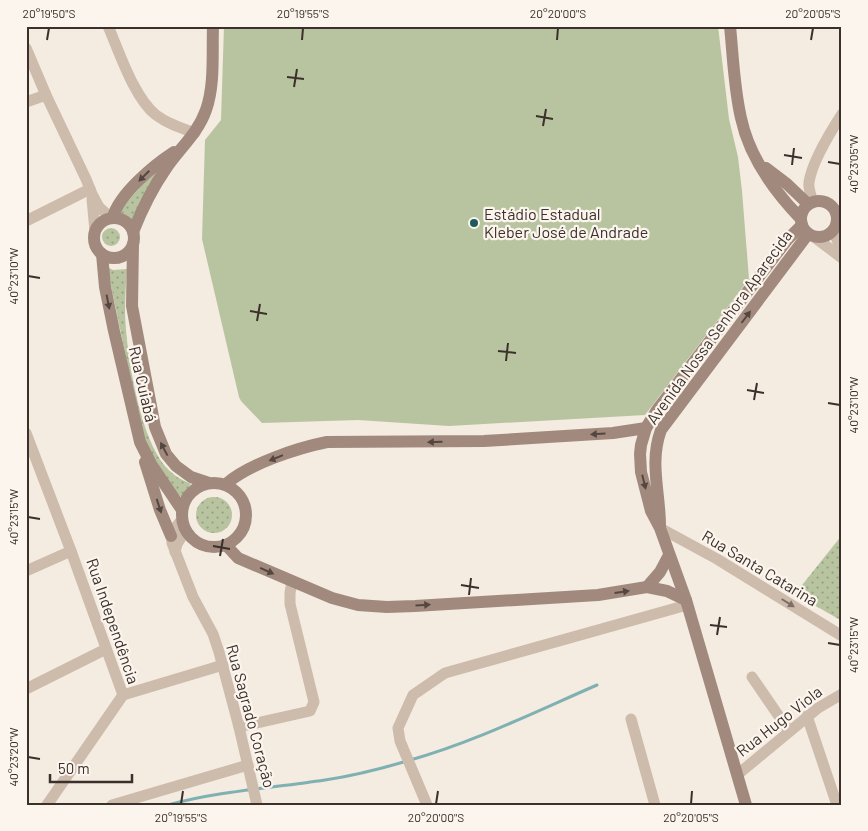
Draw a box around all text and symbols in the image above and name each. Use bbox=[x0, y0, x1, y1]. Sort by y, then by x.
text: 20°19'50"S bbox=[23, 6, 75, 20]
text: 20°19'55"S bbox=[277, 6, 329, 20]
text: 20°20'00"S bbox=[530, 6, 586, 20]
text: 20°20'05"S bbox=[785, 6, 841, 20]
text: 40°23'05"W bbox=[846, 134, 860, 193]
one-way arrow bbox=[138, 170, 150, 182]
place label: Estádio Estadual Kleber José de Andrade bbox=[484, 204, 648, 241]
marker: Estádio Estadual Kleber José de Andrade bbox=[468, 217, 480, 229]
street label: Avenida Nossa Senhora Aparecida bbox=[642, 226, 795, 427]
text: 40°23'10"W bbox=[6, 247, 20, 304]
one-way arrow bbox=[104, 295, 112, 310]
one-way arrow bbox=[740, 310, 750, 323]
street label: Rua Cuiabá bbox=[126, 344, 161, 424]
text: 40°23'10"W bbox=[846, 376, 860, 433]
one-way arrow bbox=[589, 431, 605, 439]
one-way arrow bbox=[427, 438, 443, 446]
one-way arrow bbox=[160, 442, 168, 456]
one-way arrow bbox=[269, 455, 283, 463]
one-way arrow bbox=[640, 474, 648, 489]
text: 40°23'15"W bbox=[6, 488, 20, 545]
one-way arrow bbox=[155, 499, 163, 514]
street label: Rua Santa Catarina bbox=[699, 526, 822, 610]
street label: Rua Independência bbox=[83, 555, 144, 686]
one-way arrow bbox=[260, 567, 274, 575]
one-way arrow bbox=[615, 588, 631, 596]
one-way arrow bbox=[781, 598, 794, 608]
one-way arrow bbox=[415, 601, 431, 609]
text: 40°23'15"W bbox=[846, 616, 860, 673]
street label: Rua Sagrado Coração bbox=[223, 642, 280, 790]
street label: Rua Hugo Viola bbox=[732, 681, 825, 760]
text: 40°23'20"W bbox=[6, 727, 20, 787]
scale bar bbox=[50, 751, 132, 783]
text: 50 m bbox=[58, 759, 90, 777]
text: 20°19'55"S bbox=[155, 810, 207, 824]
text: 20°20'00"S bbox=[408, 810, 464, 824]
text: 20°20'05"S bbox=[663, 810, 719, 824]

